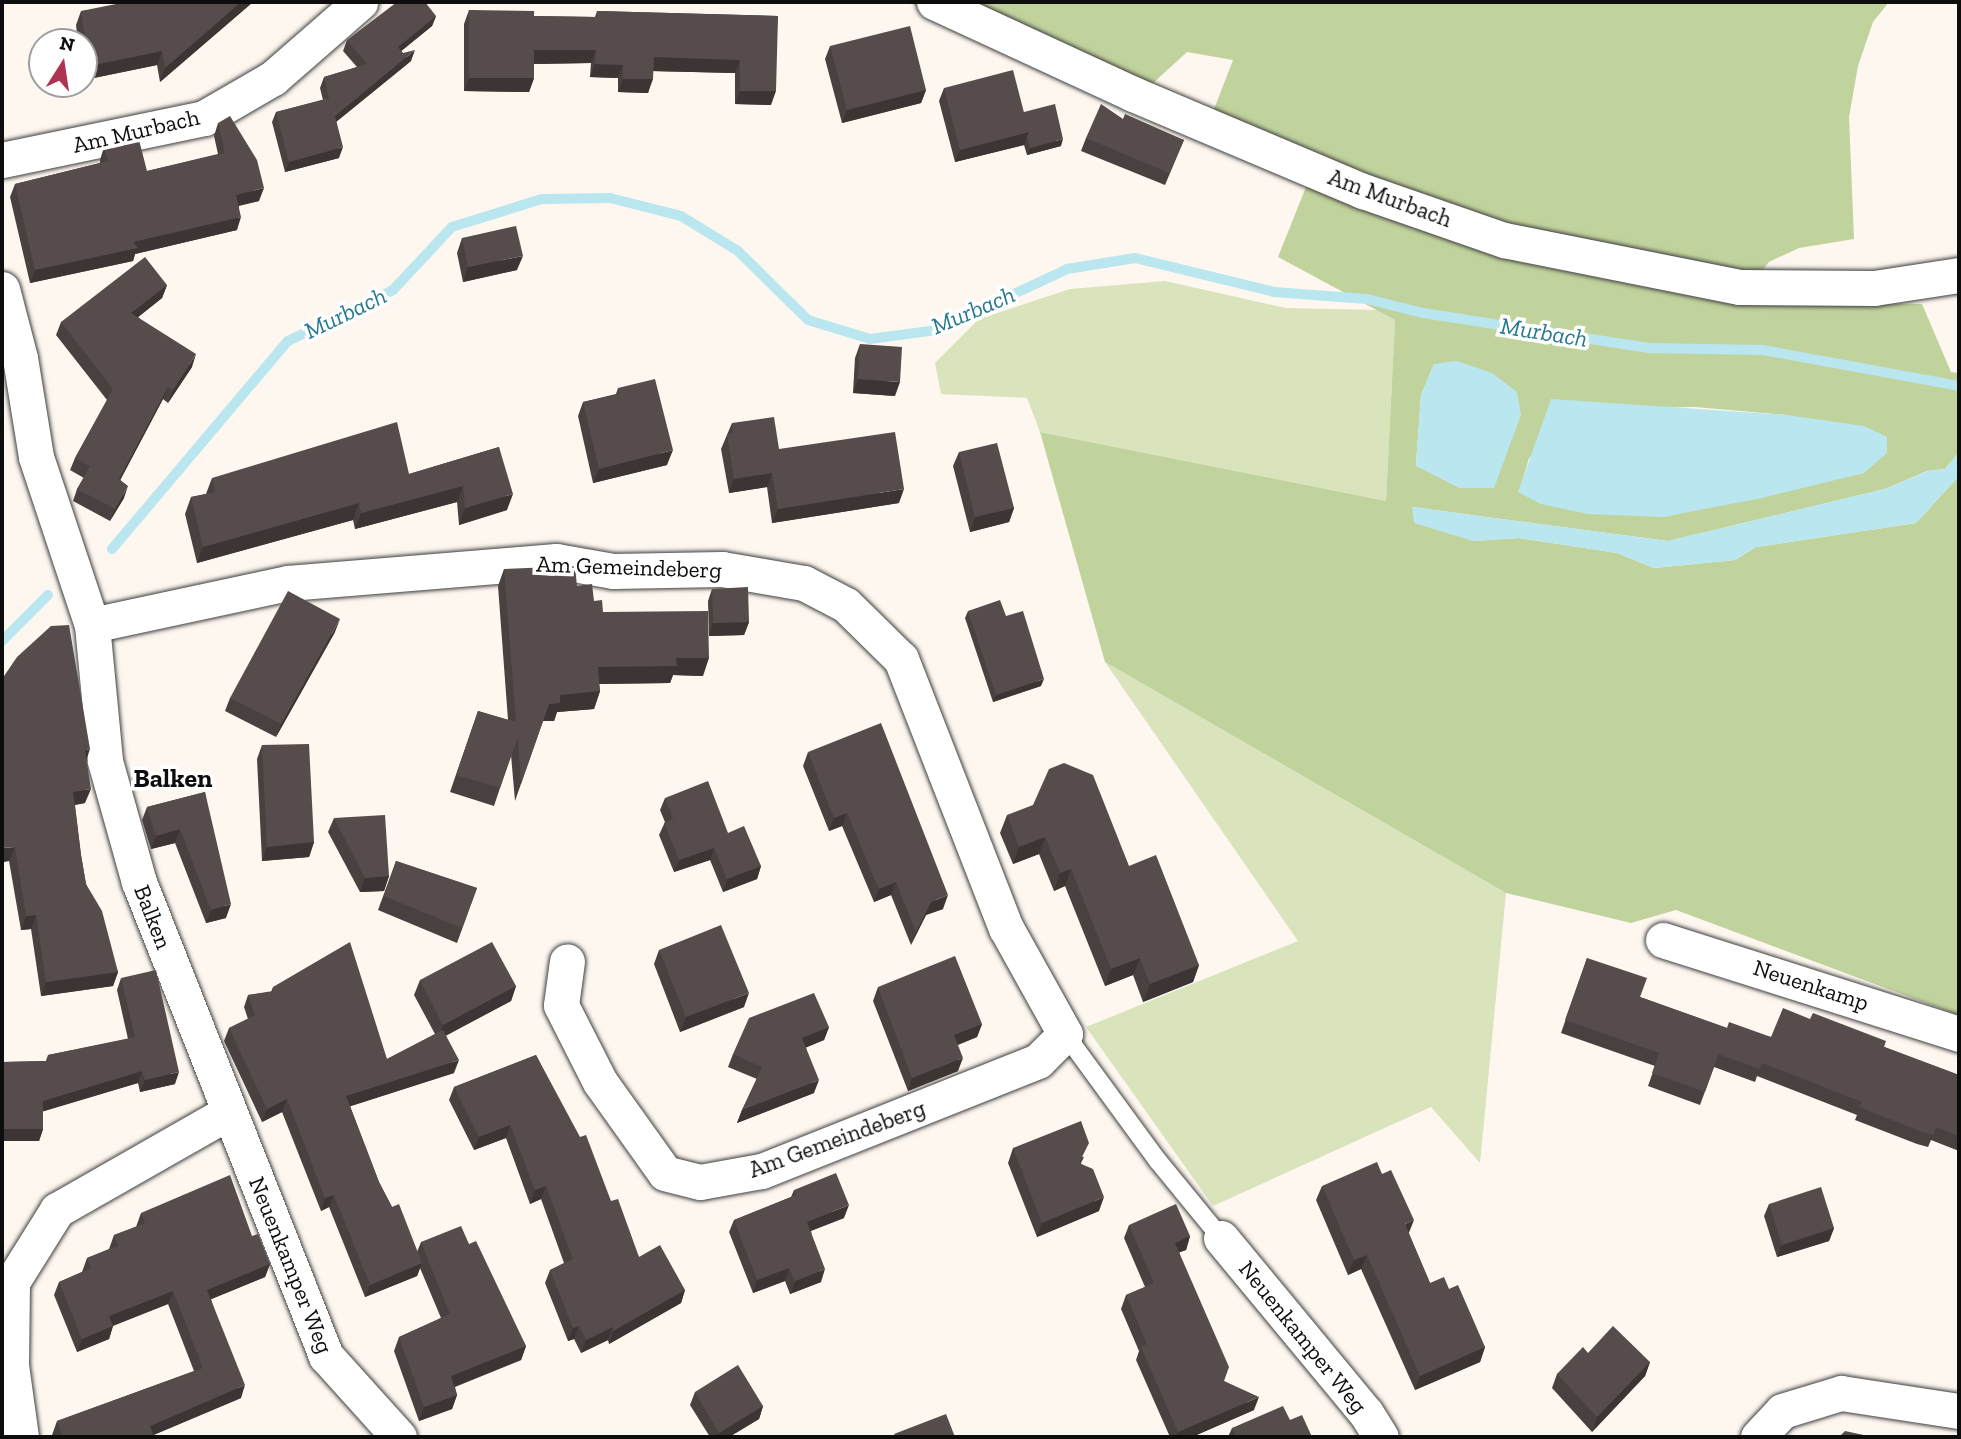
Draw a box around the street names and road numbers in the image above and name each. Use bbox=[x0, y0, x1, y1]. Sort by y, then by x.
street label: Am Murbach bbox=[70, 103, 202, 159]
street label: Am Murbach bbox=[1325, 163, 1455, 233]
street label: Am Gemeindeberg bbox=[536, 550, 722, 584]
street label: Balken bbox=[128, 881, 178, 953]
street label: Neuenkamp bbox=[1750, 953, 1872, 1017]
street label: Am Gemeindeberg bbox=[745, 1094, 929, 1184]
street label: Neuenkamper Weg bbox=[243, 1172, 339, 1358]
street label: Neuenkamper Weg bbox=[1233, 1255, 1373, 1419]

